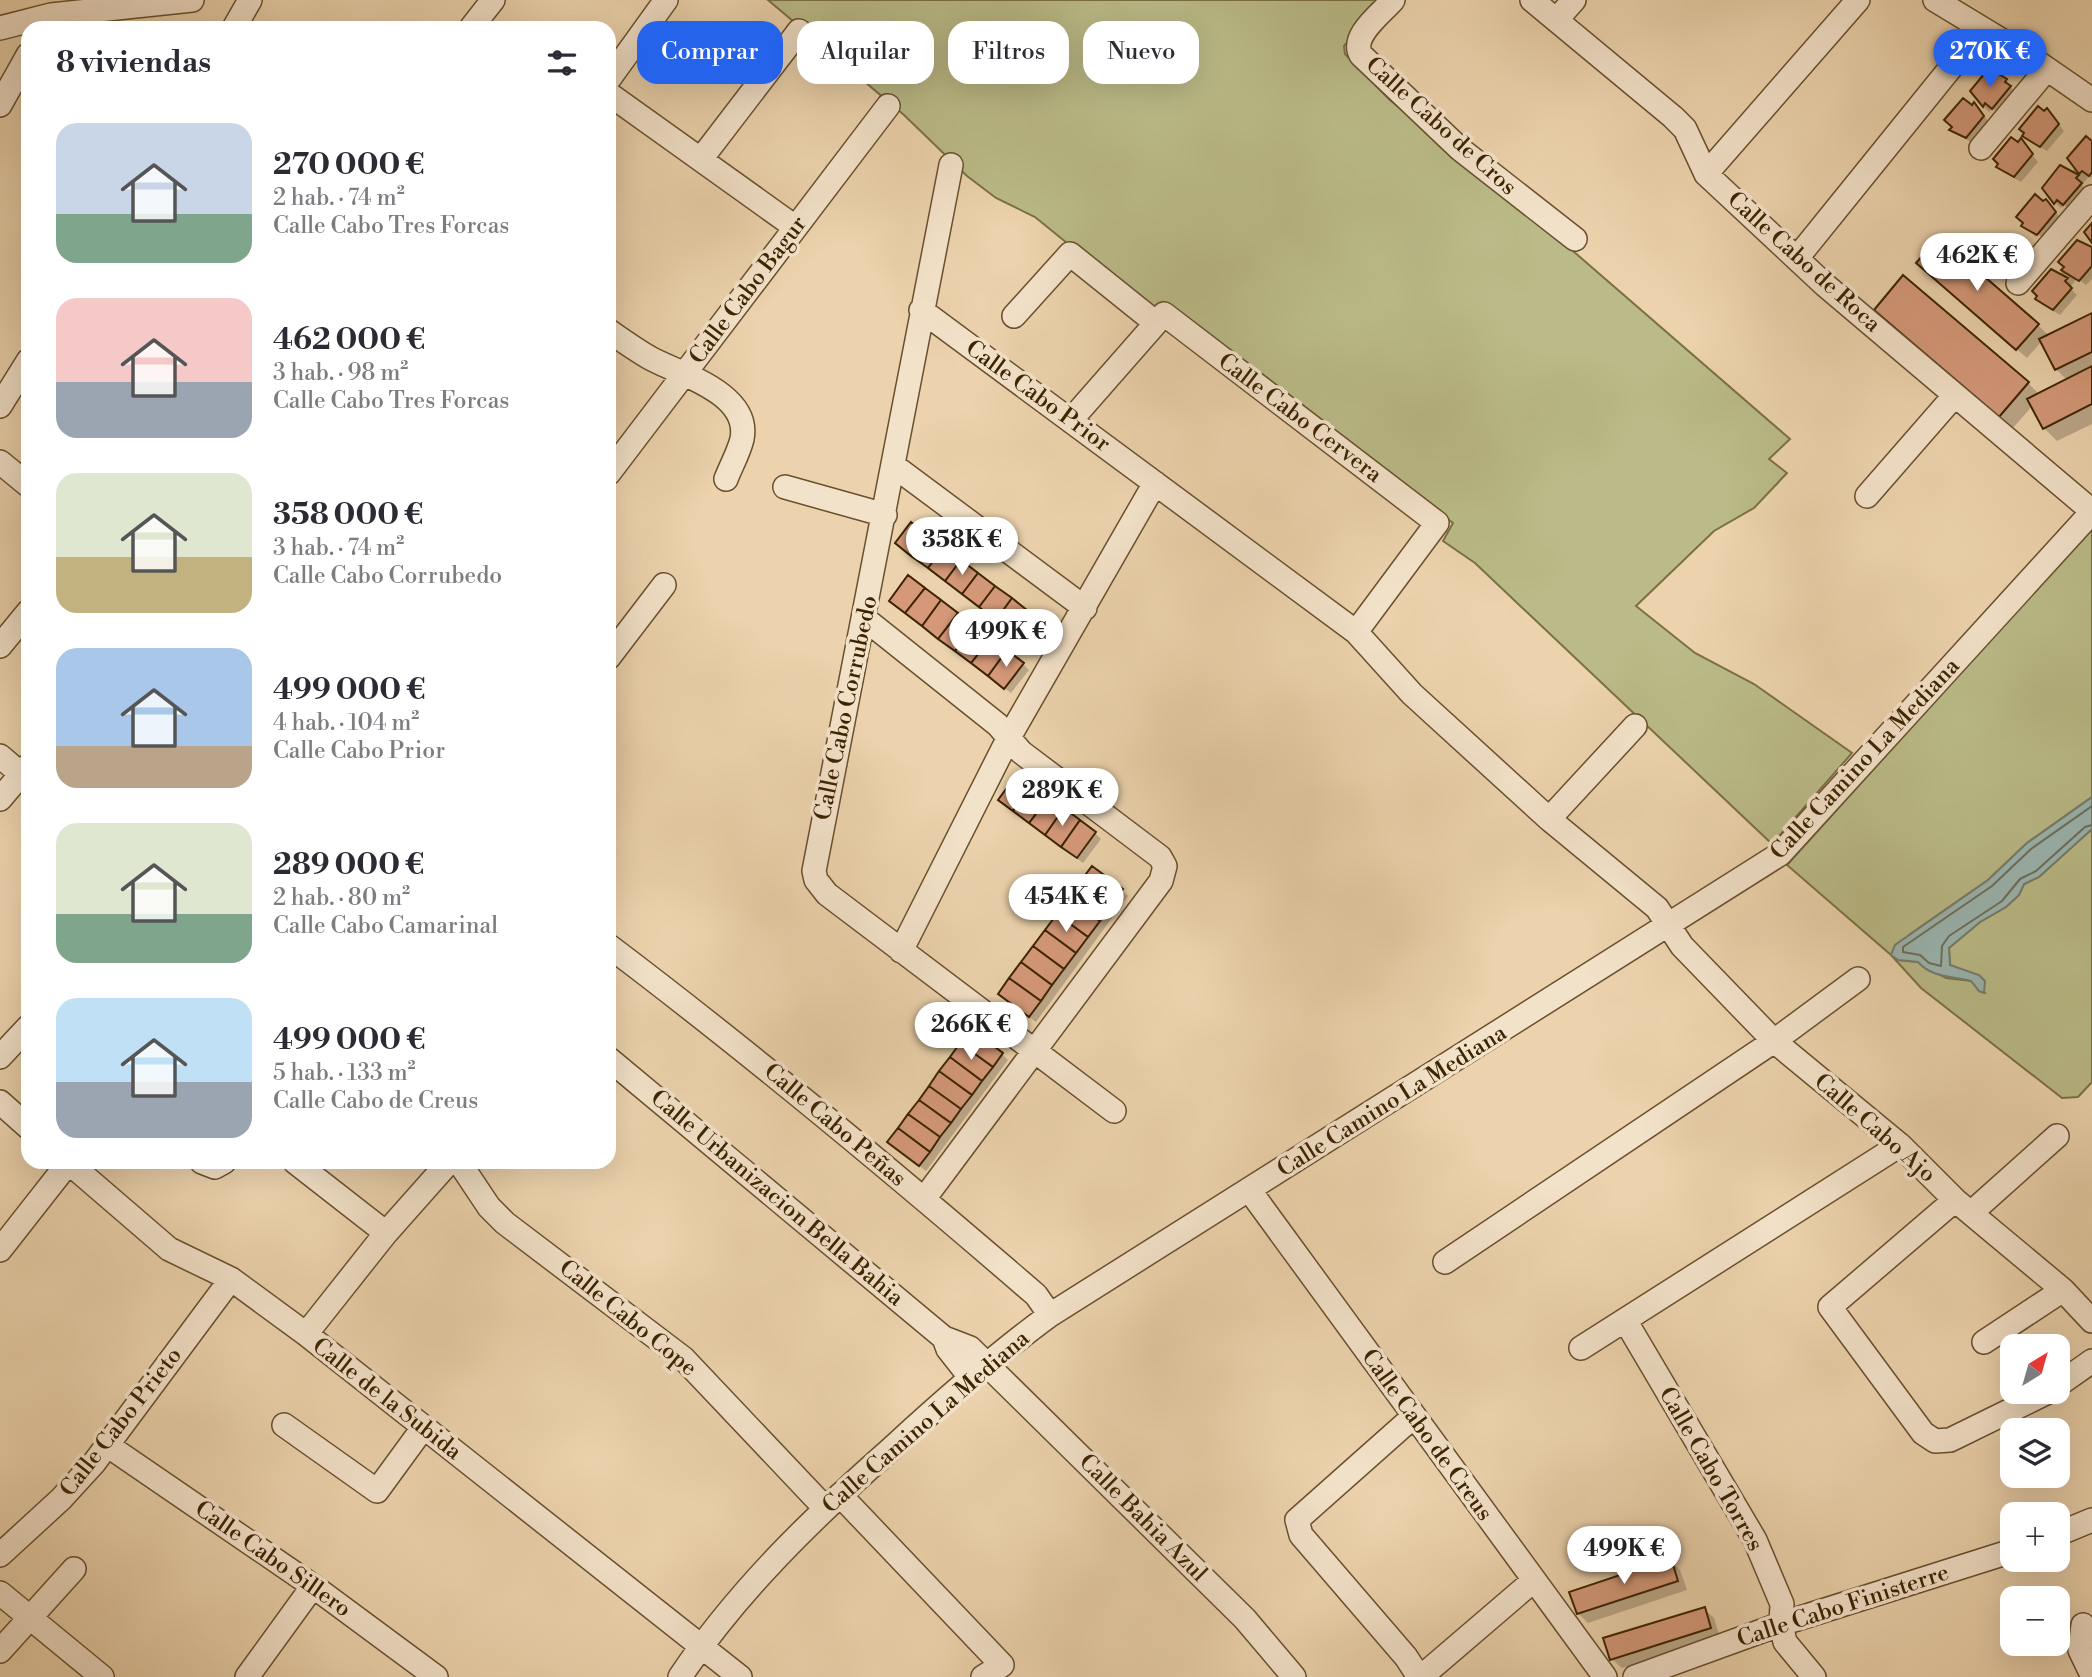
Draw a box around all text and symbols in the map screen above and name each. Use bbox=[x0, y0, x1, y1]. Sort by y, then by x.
chip: Comprar bbox=[637, 21, 783, 84]
chip: Alquilar bbox=[797, 21, 934, 84]
chip: Filtros bbox=[948, 21, 1069, 84]
chip: Nuevo bbox=[1083, 21, 1199, 84]
pin: 270K € bbox=[1933, 29, 2047, 89]
text: 270K € bbox=[1949, 38, 2031, 66]
text: 8 viviendas bbox=[56, 44, 211, 82]
icon: filters bbox=[543, 44, 581, 82]
street label: Calle Cabo de Cros bbox=[1360, 51, 1522, 201]
text: 270 000 € bbox=[273, 146, 425, 184]
icon: home bbox=[112, 151, 196, 235]
text: 2 hab. · 74 m² bbox=[273, 184, 405, 212]
street label: Calle Cabo de Roca bbox=[1721, 186, 1887, 339]
street label: Calle Cabo Bagur bbox=[683, 210, 813, 370]
text: Calle Cabo Tres Forcas bbox=[273, 212, 509, 240]
pin: 462K € bbox=[1920, 233, 2034, 293]
text: 462K € bbox=[1936, 242, 2018, 270]
text: 462 000 € bbox=[273, 321, 425, 359]
icon: home bbox=[112, 326, 196, 410]
street label: Calle Cabo Prior bbox=[960, 334, 1116, 458]
street label: Calle Cabo Cervera bbox=[1212, 347, 1388, 489]
text: 3 hab. · 98 m² bbox=[273, 359, 408, 387]
text: Calle Cabo Tres Forcas bbox=[273, 387, 509, 415]
text: 358 000 € bbox=[273, 496, 423, 534]
icon: home bbox=[112, 501, 196, 585]
pin: 358K € bbox=[905, 518, 1019, 577]
text: 358K € bbox=[922, 526, 1002, 554]
text: 3 hab. · 74 m² bbox=[273, 534, 404, 562]
text: Calle Cabo Corrubedo bbox=[273, 562, 502, 590]
street label: Calle Cabo Corrubedo bbox=[808, 593, 884, 823]
pin: 499K € bbox=[949, 610, 1063, 669]
text: 499K € bbox=[965, 618, 1047, 646]
street label: Calle Camino La Mediana bbox=[1764, 652, 1966, 866]
text: 499 000 € bbox=[273, 671, 425, 709]
icon: home bbox=[112, 676, 196, 760]
text: 4 hab. · 104 m² bbox=[273, 709, 419, 737]
text: Calle Cabo Prior bbox=[273, 737, 445, 765]
pin: 289K € bbox=[1005, 768, 1119, 828]
text: 289K € bbox=[1022, 777, 1102, 805]
text: 289 000 € bbox=[273, 846, 424, 884]
icon: home bbox=[112, 851, 196, 935]
pin: 454K € bbox=[1009, 874, 1123, 934]
text: 454K € bbox=[1025, 883, 1107, 911]
text: 2 hab. · 80 m² bbox=[273, 884, 410, 912]
text: Calle Cabo Camarinal bbox=[273, 912, 498, 940]
pin: 266K € bbox=[914, 1002, 1028, 1062]
text: 266K € bbox=[931, 1011, 1011, 1039]
street label: Calle Camino La Mediana bbox=[1272, 1019, 1512, 1183]
text: 499 000 € bbox=[273, 1021, 425, 1059]
icon: home bbox=[112, 1026, 196, 1110]
street label: Calle Cabo Peñas bbox=[758, 1057, 912, 1193]
text: 5 hab. · 133 m² bbox=[273, 1059, 416, 1087]
street label: Calle Cabo Ajo bbox=[1808, 1068, 1942, 1188]
street label: Calle Urbanizacion Bella Bahia bbox=[645, 1084, 909, 1312]
text: Calle Cabo de Creus bbox=[273, 1087, 478, 1115]
street label: Calle Cabo Cope bbox=[553, 1254, 703, 1382]
street label: Calle Camino La Mediana bbox=[817, 1324, 1036, 1520]
street label: Calle de la Subida bbox=[307, 1332, 467, 1466]
north arrow bbox=[2000, 1334, 2070, 1404]
map controls bbox=[2000, 1334, 2070, 1656]
street label: Calle Cabo Prieto bbox=[54, 1342, 188, 1502]
street label: Calle Cabo de Creus bbox=[1355, 1344, 1499, 1526]
street label: Calle Cabo Torres bbox=[1653, 1382, 1769, 1556]
button: layers bbox=[2000, 1418, 2070, 1488]
street label: Calle Bahia Azul bbox=[1073, 1448, 1213, 1588]
street label: Calle Cabo Sillero bbox=[190, 1495, 356, 1623]
button: + bbox=[2000, 1502, 2070, 1572]
pin: 499K € bbox=[1567, 1526, 1681, 1586]
text: 499K € bbox=[1583, 1535, 1665, 1563]
street label: Calle Cabo Finisterre bbox=[1734, 1559, 1952, 1653]
button: − bbox=[2000, 1586, 2070, 1656]

